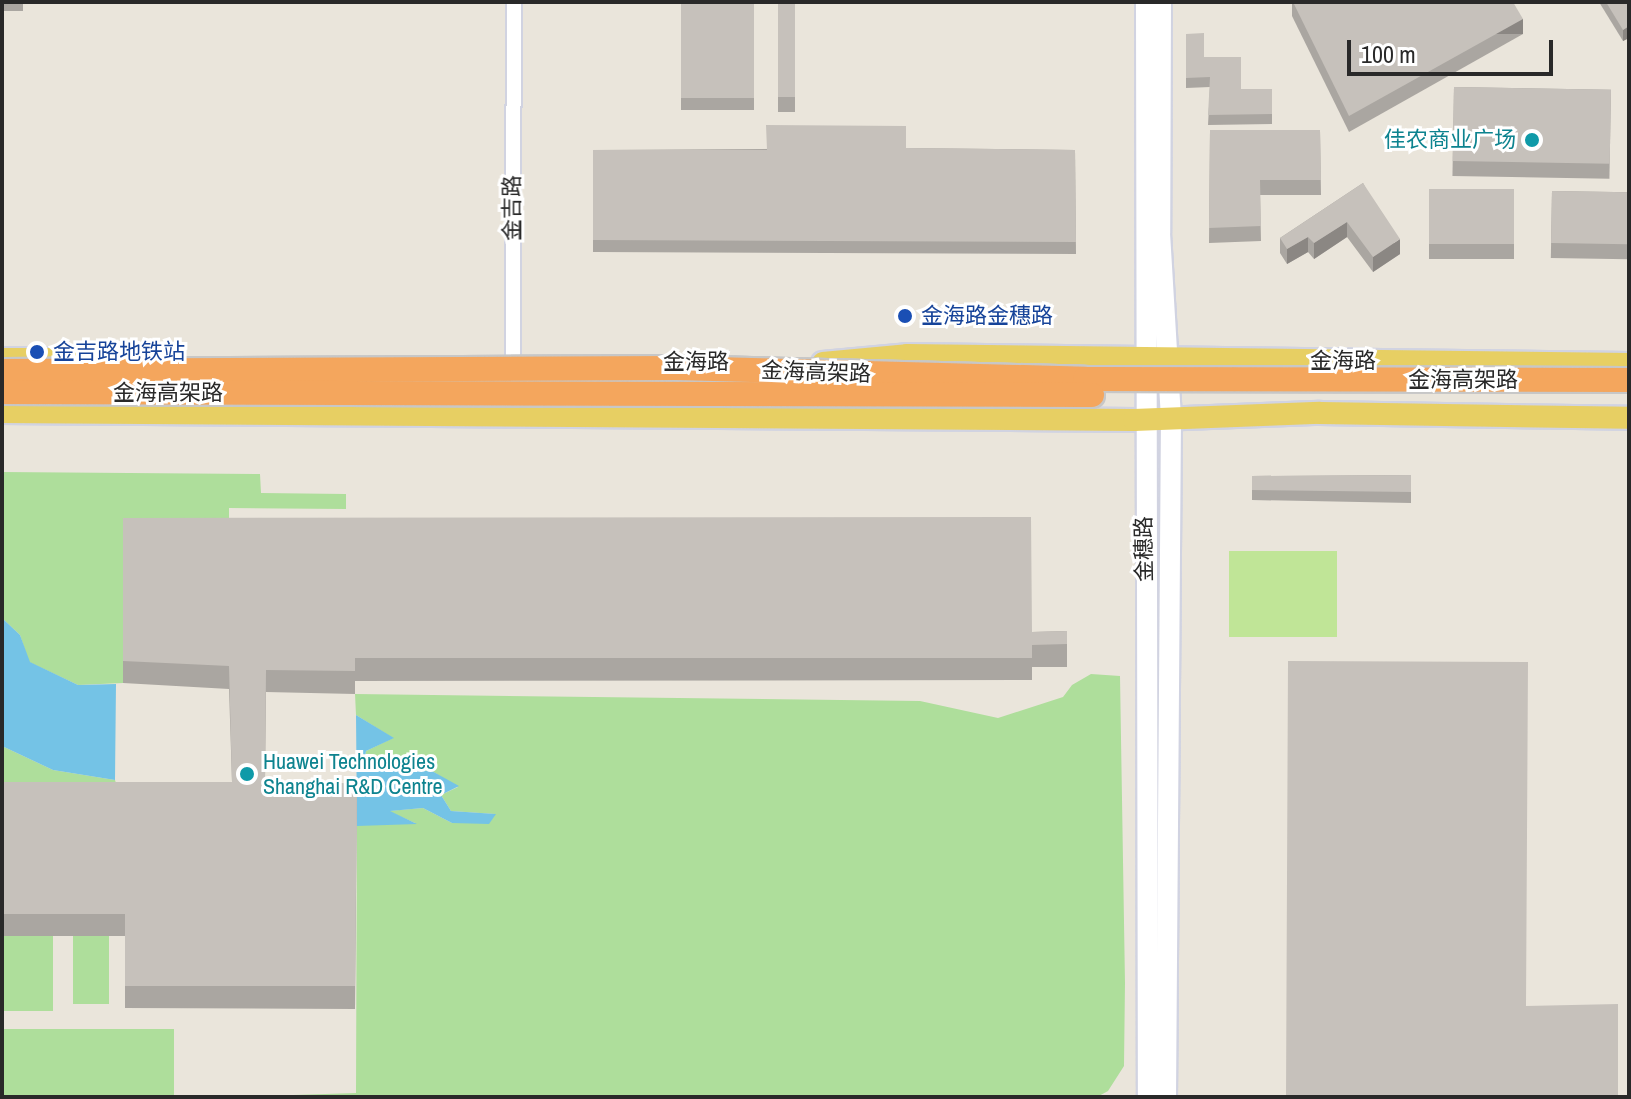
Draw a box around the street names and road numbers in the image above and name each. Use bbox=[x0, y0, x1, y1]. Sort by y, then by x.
street label: 金吉路 bbox=[499, 175, 525, 241]
street label: 金海路 bbox=[1310, 348, 1376, 374]
street label: 金海路 bbox=[663, 349, 729, 375]
street label: 金海高架路 bbox=[761, 357, 871, 387]
street label: 金海高架路 bbox=[1408, 367, 1518, 393]
street label: 金海高架路 bbox=[113, 380, 223, 406]
street label: 金穗路 bbox=[1130, 516, 1158, 582]

